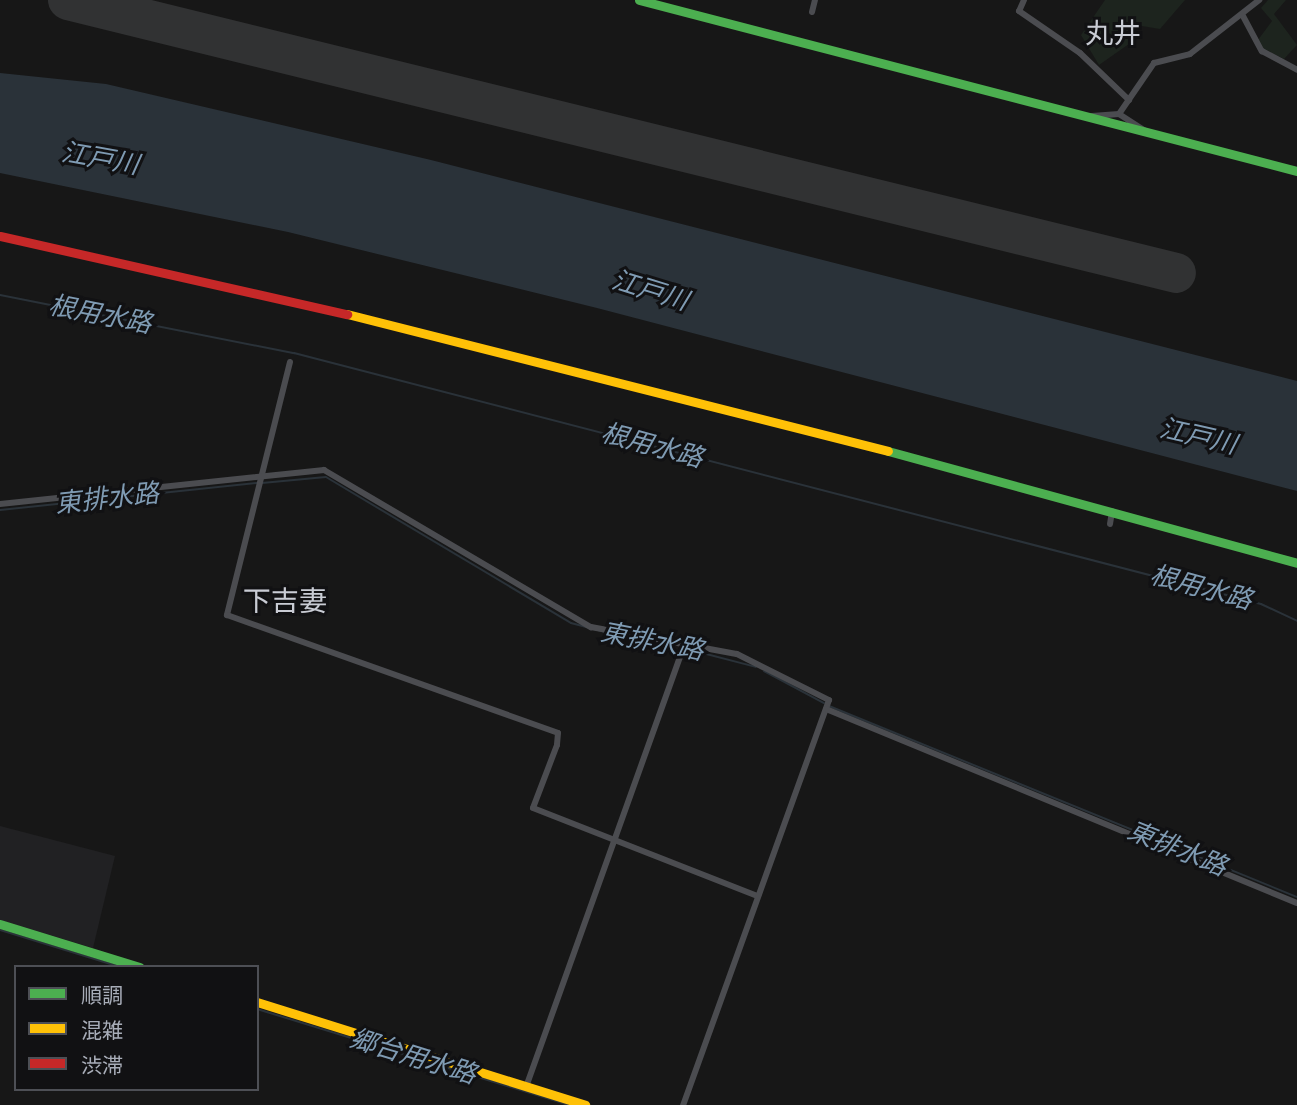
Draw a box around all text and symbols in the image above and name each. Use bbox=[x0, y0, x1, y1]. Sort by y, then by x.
district label: 丸井 bbox=[1085, 16, 1141, 50]
water label: 江戸川 bbox=[59, 137, 141, 181]
water label: 江戸川 bbox=[608, 265, 692, 317]
water label: 根用水路 bbox=[46, 290, 154, 340]
water label: 江戸川 bbox=[1156, 413, 1240, 461]
water label: 根用水路 bbox=[598, 417, 706, 475]
water label: 東排水路 bbox=[54, 478, 160, 520]
water label: 根用水路 bbox=[1147, 559, 1255, 617]
district label: 下吉妻 bbox=[243, 584, 327, 618]
water label: 東排水路 bbox=[598, 617, 706, 667]
water label: 東排水路 bbox=[1123, 815, 1231, 883]
legend bbox=[14, 965, 259, 1091]
text: 順調 bbox=[81, 983, 123, 1007]
text: 混雑 bbox=[81, 1018, 123, 1042]
water label: 郷台用水路 bbox=[346, 1023, 480, 1091]
text: 渋滞 bbox=[81, 1053, 123, 1077]

